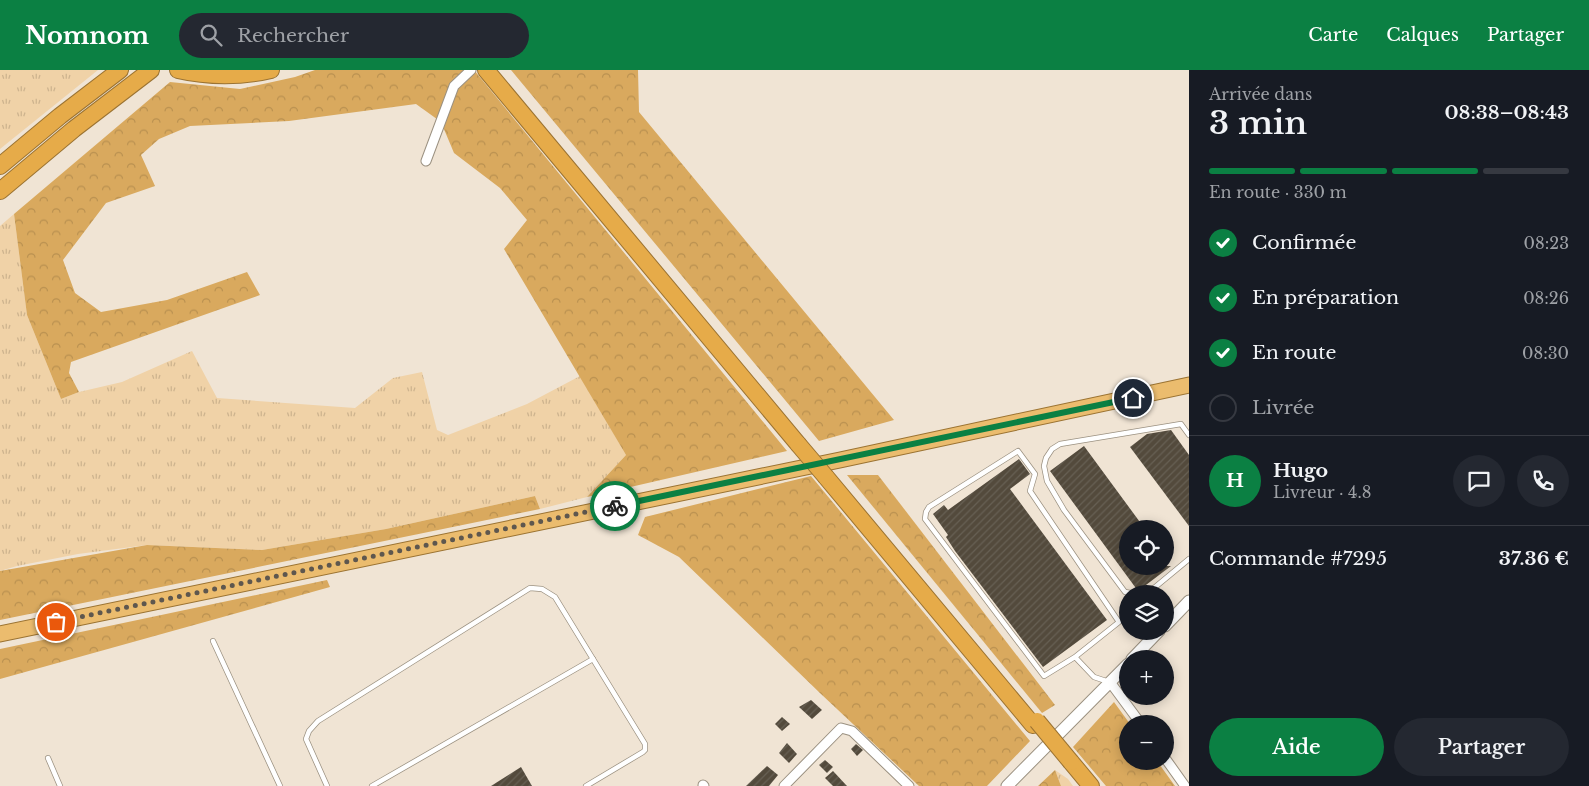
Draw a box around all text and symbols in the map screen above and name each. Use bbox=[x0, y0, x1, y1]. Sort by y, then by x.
search box bbox=[179, 13, 529, 58]
text: Nomnom bbox=[25, 21, 149, 50]
icon: search bbox=[197, 21, 225, 49]
text: Rechercher bbox=[237, 24, 349, 47]
text: Carte bbox=[1308, 24, 1358, 46]
text: Calques bbox=[1386, 24, 1459, 46]
text: Partager bbox=[1487, 24, 1564, 46]
text: Arrivée dans bbox=[1209, 84, 1312, 104]
text: 08:38–08:43 bbox=[1444, 101, 1569, 124]
text: 3 min bbox=[1209, 103, 1307, 143]
text: En route · 330 m bbox=[1209, 182, 1347, 202]
icon: check bbox=[1209, 229, 1237, 257]
text: Confirmée bbox=[1252, 231, 1356, 254]
text: 08:23 bbox=[1524, 233, 1569, 253]
icon: check bbox=[1209, 284, 1237, 312]
text: En préparation bbox=[1252, 286, 1399, 309]
text: 08:26 bbox=[1523, 288, 1569, 308]
icon: check bbox=[1209, 339, 1237, 367]
text: En route bbox=[1252, 341, 1336, 364]
text: 08:30 bbox=[1522, 343, 1569, 363]
pin bbox=[1112, 377, 1154, 419]
icon: home bbox=[1119, 384, 1147, 412]
text: Livrée bbox=[1252, 396, 1314, 419]
button: chat bbox=[1453, 455, 1505, 507]
button: phone bbox=[1517, 455, 1569, 507]
text: Hugo bbox=[1273, 459, 1328, 482]
text: H bbox=[1226, 469, 1244, 492]
courier bbox=[590, 481, 640, 531]
text: Livreur · 4.8 bbox=[1273, 482, 1371, 502]
icon: bike bbox=[601, 492, 629, 520]
map controls bbox=[1119, 520, 1174, 770]
button: locate bbox=[1119, 520, 1174, 575]
text: Commande #7295 bbox=[1209, 547, 1387, 570]
text: 37.36 € bbox=[1499, 547, 1569, 570]
button: layers bbox=[1119, 585, 1174, 640]
pin bbox=[35, 601, 77, 643]
icon: bag bbox=[42, 608, 70, 636]
button: + bbox=[1119, 650, 1174, 705]
button: − bbox=[1119, 715, 1174, 770]
button: Aide bbox=[1209, 718, 1384, 776]
button: Partager bbox=[1394, 718, 1569, 776]

